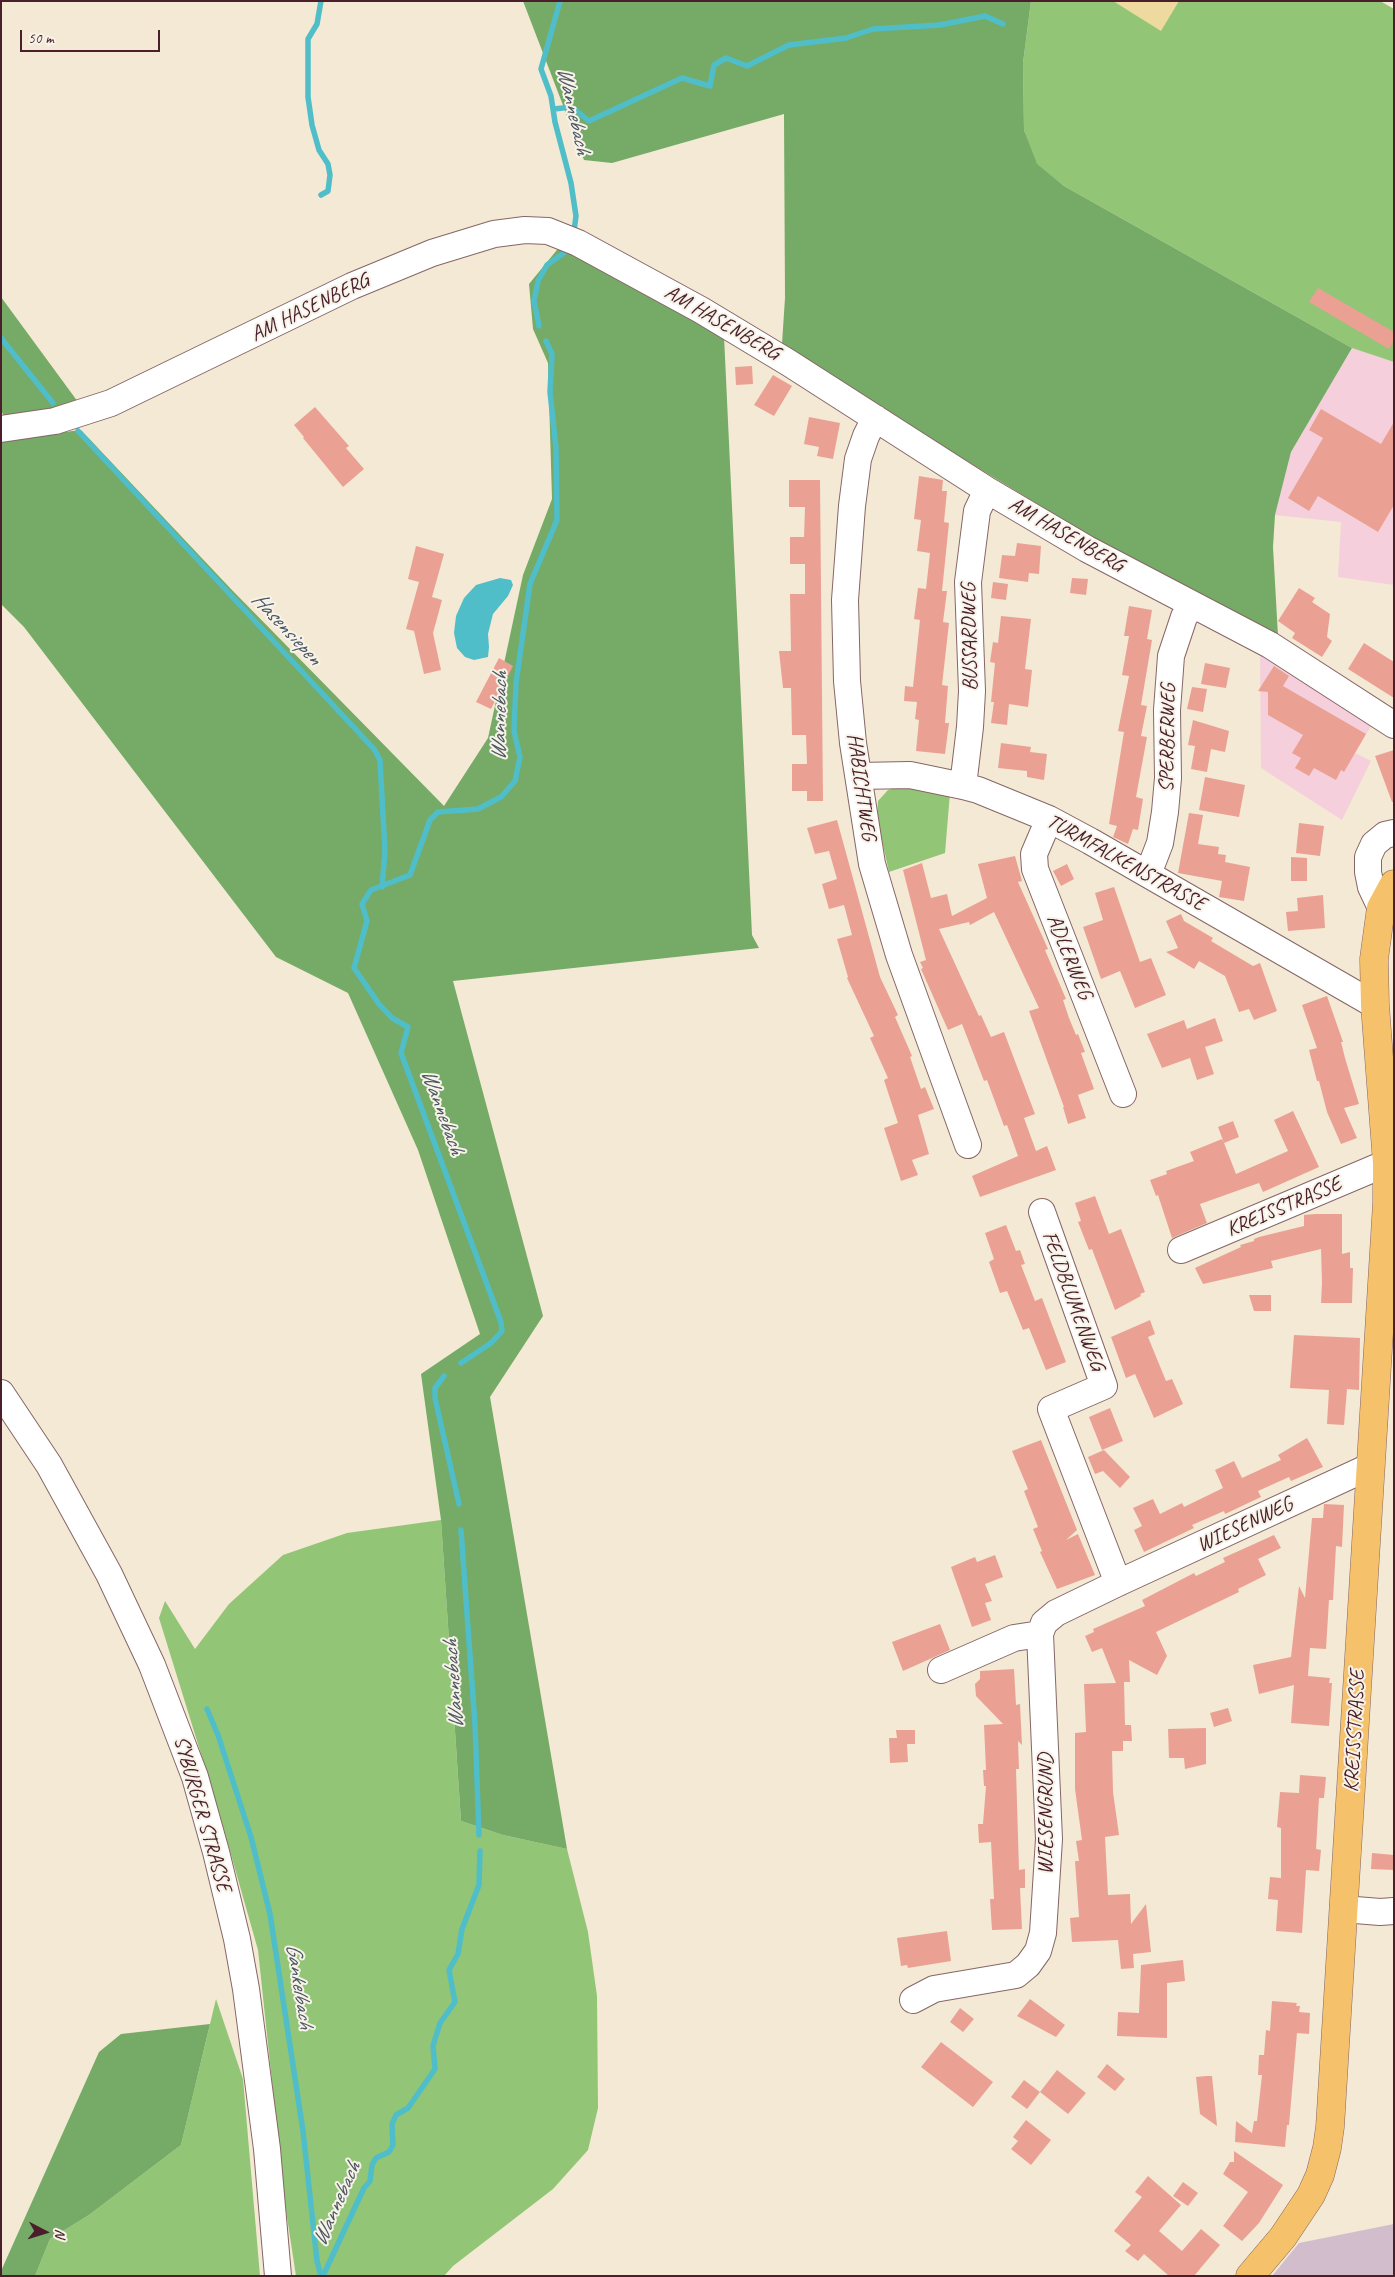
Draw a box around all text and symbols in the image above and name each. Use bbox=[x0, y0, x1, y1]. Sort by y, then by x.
scale bar bbox=[22, 20, 162, 52]
text: 50 m bbox=[28, 29, 54, 48]
water label: Wannebach bbox=[550, 65, 596, 157]
street label: AM HASENBERG bbox=[247, 268, 373, 348]
street label: AM HASENBERG bbox=[660, 280, 784, 366]
street label: AM HASENBERG bbox=[1004, 492, 1128, 578]
street label: BUSSARDWEG bbox=[956, 583, 984, 691]
water label: Hasensiepen bbox=[245, 587, 327, 671]
water label: Wannebach bbox=[486, 671, 514, 761]
street label: SPERBERWEG bbox=[1154, 683, 1182, 793]
street label: HABICHTWEG bbox=[841, 732, 881, 842]
street label: TURMFALKENSTRASSE bbox=[1042, 809, 1210, 917]
street label: ADLERWEG bbox=[1041, 911, 1097, 1003]
water label: Wannebach bbox=[414, 1066, 470, 1158]
street label: KREISSTRASSE bbox=[1223, 1171, 1345, 1243]
street label: FELDBLUMENWEG bbox=[1036, 1228, 1110, 1374]
street label: WIESENWEG bbox=[1193, 1492, 1297, 1558]
water label: Wannebach bbox=[438, 1639, 470, 1729]
street label: KREISSTRASSE bbox=[1339, 1669, 1371, 1793]
street label: SYBURGER STRASSE bbox=[168, 1733, 236, 1895]
street label: WIESENGRUND bbox=[1033, 1753, 1059, 1875]
water label: Gankelbach bbox=[279, 1942, 319, 2030]
water label: Wannebach bbox=[307, 2158, 367, 2250]
north arrow bbox=[20, 2207, 70, 2257]
text: N bbox=[52, 2228, 69, 2238]

